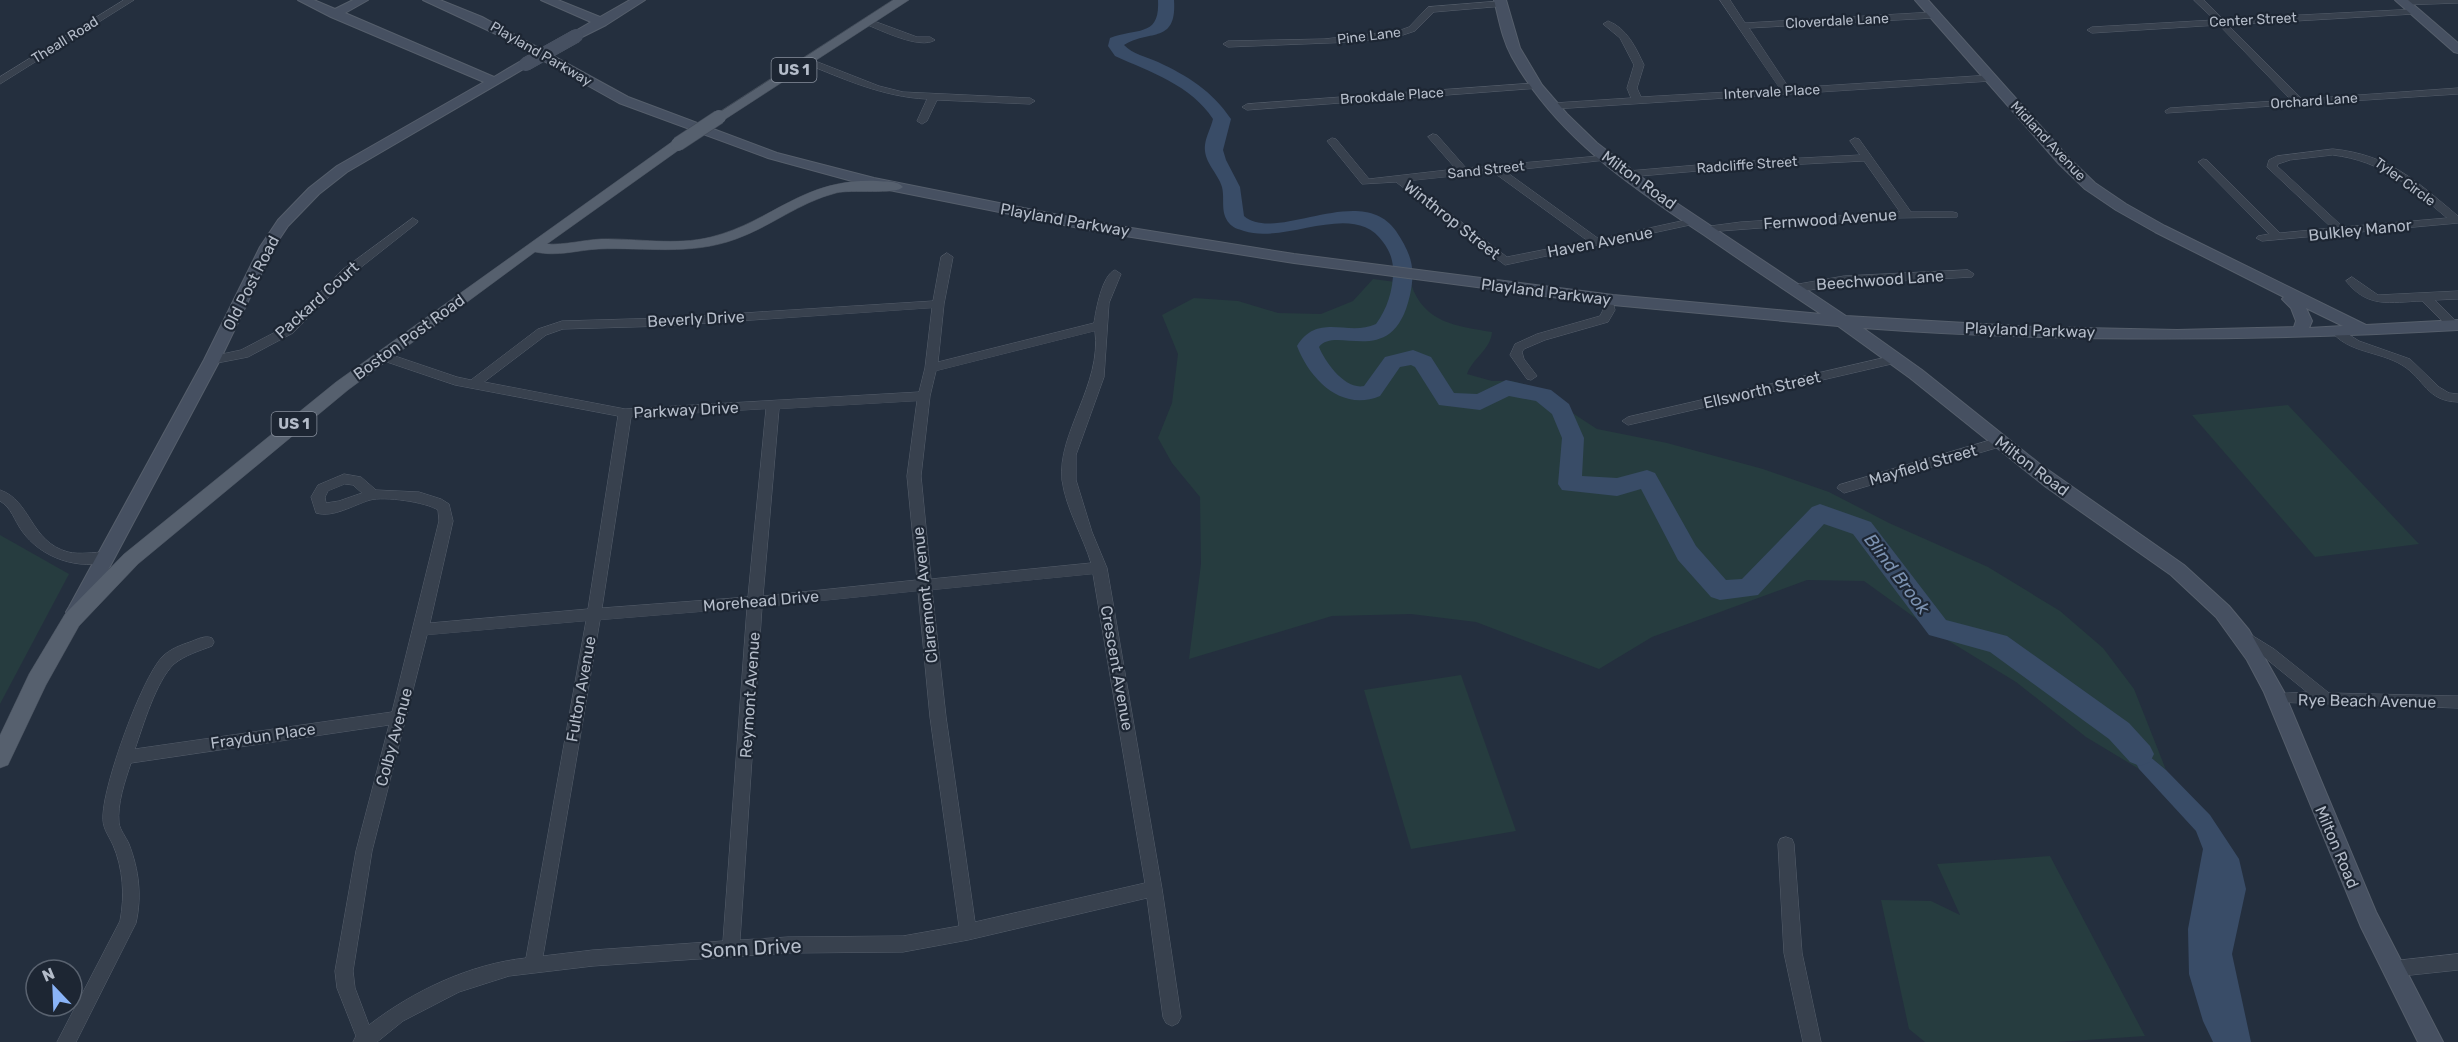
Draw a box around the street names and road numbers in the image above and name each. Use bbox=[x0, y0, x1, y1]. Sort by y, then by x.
street label: Center Street bbox=[2209, 9, 2298, 31]
street label: Cloverdale Lane bbox=[1785, 10, 1889, 32]
street label: Theall Road bbox=[29, 13, 101, 67]
street label: Playland Parkway bbox=[487, 18, 595, 90]
street label: Pine Lane bbox=[1336, 24, 1402, 48]
road number: US 1 bbox=[772, 58, 816, 82]
street label: Intervale Place bbox=[1723, 81, 1821, 103]
street label: Brookdale Place bbox=[1340, 84, 1445, 108]
street label: Orchard Lane bbox=[2270, 89, 2358, 113]
street label: Midland Avenue bbox=[2007, 98, 2089, 185]
street label: Milton Road bbox=[1598, 147, 1680, 213]
street label: Radcliffe Street bbox=[1696, 153, 1799, 177]
street label: Tyler Circle bbox=[2371, 154, 2439, 210]
street label: Sand Street bbox=[1447, 157, 1526, 182]
street label: Winthrop Street bbox=[1400, 176, 1504, 264]
street label: Playland Parkway bbox=[999, 199, 1131, 241]
street label: Fernwood Avenue bbox=[1763, 205, 1897, 233]
street label: Bulkley Manor bbox=[2307, 215, 2413, 245]
street label: Haven Avenue bbox=[1546, 222, 1654, 262]
street label: Old Post Road bbox=[219, 232, 283, 334]
street label: Packard Court bbox=[271, 258, 363, 342]
street label: Beechwood Lane bbox=[1815, 266, 1945, 294]
street label: Playland Parkway bbox=[1480, 275, 1612, 309]
street label: Boston Post Road bbox=[350, 290, 468, 384]
street label: Beverly Drive bbox=[647, 307, 745, 331]
street label: Playland Parkway bbox=[1964, 318, 2096, 342]
street label: Ellsworth Street bbox=[1702, 367, 1822, 413]
street label: Parkway Drive bbox=[633, 398, 739, 422]
road number: US 1 bbox=[272, 412, 316, 436]
street label: Milton Road bbox=[1991, 432, 2073, 500]
street label: Mayfield Street bbox=[1867, 440, 1979, 490]
street label: Claremont Avenue bbox=[908, 526, 942, 664]
street label: Morehead Drive bbox=[702, 586, 820, 616]
street label: Crescent Avenue bbox=[1097, 604, 1137, 732]
street label: Reymont Avenue bbox=[736, 631, 764, 759]
street label: Fulton Avenue bbox=[562, 634, 600, 744]
street label: Colby Avenue bbox=[372, 686, 416, 788]
street label: Rye Beach Avenue bbox=[2298, 690, 2436, 712]
street label: Fraydun Place bbox=[209, 719, 317, 753]
street label: Milton Road bbox=[2311, 803, 2363, 891]
street label: Sonn Drive bbox=[700, 933, 802, 963]

